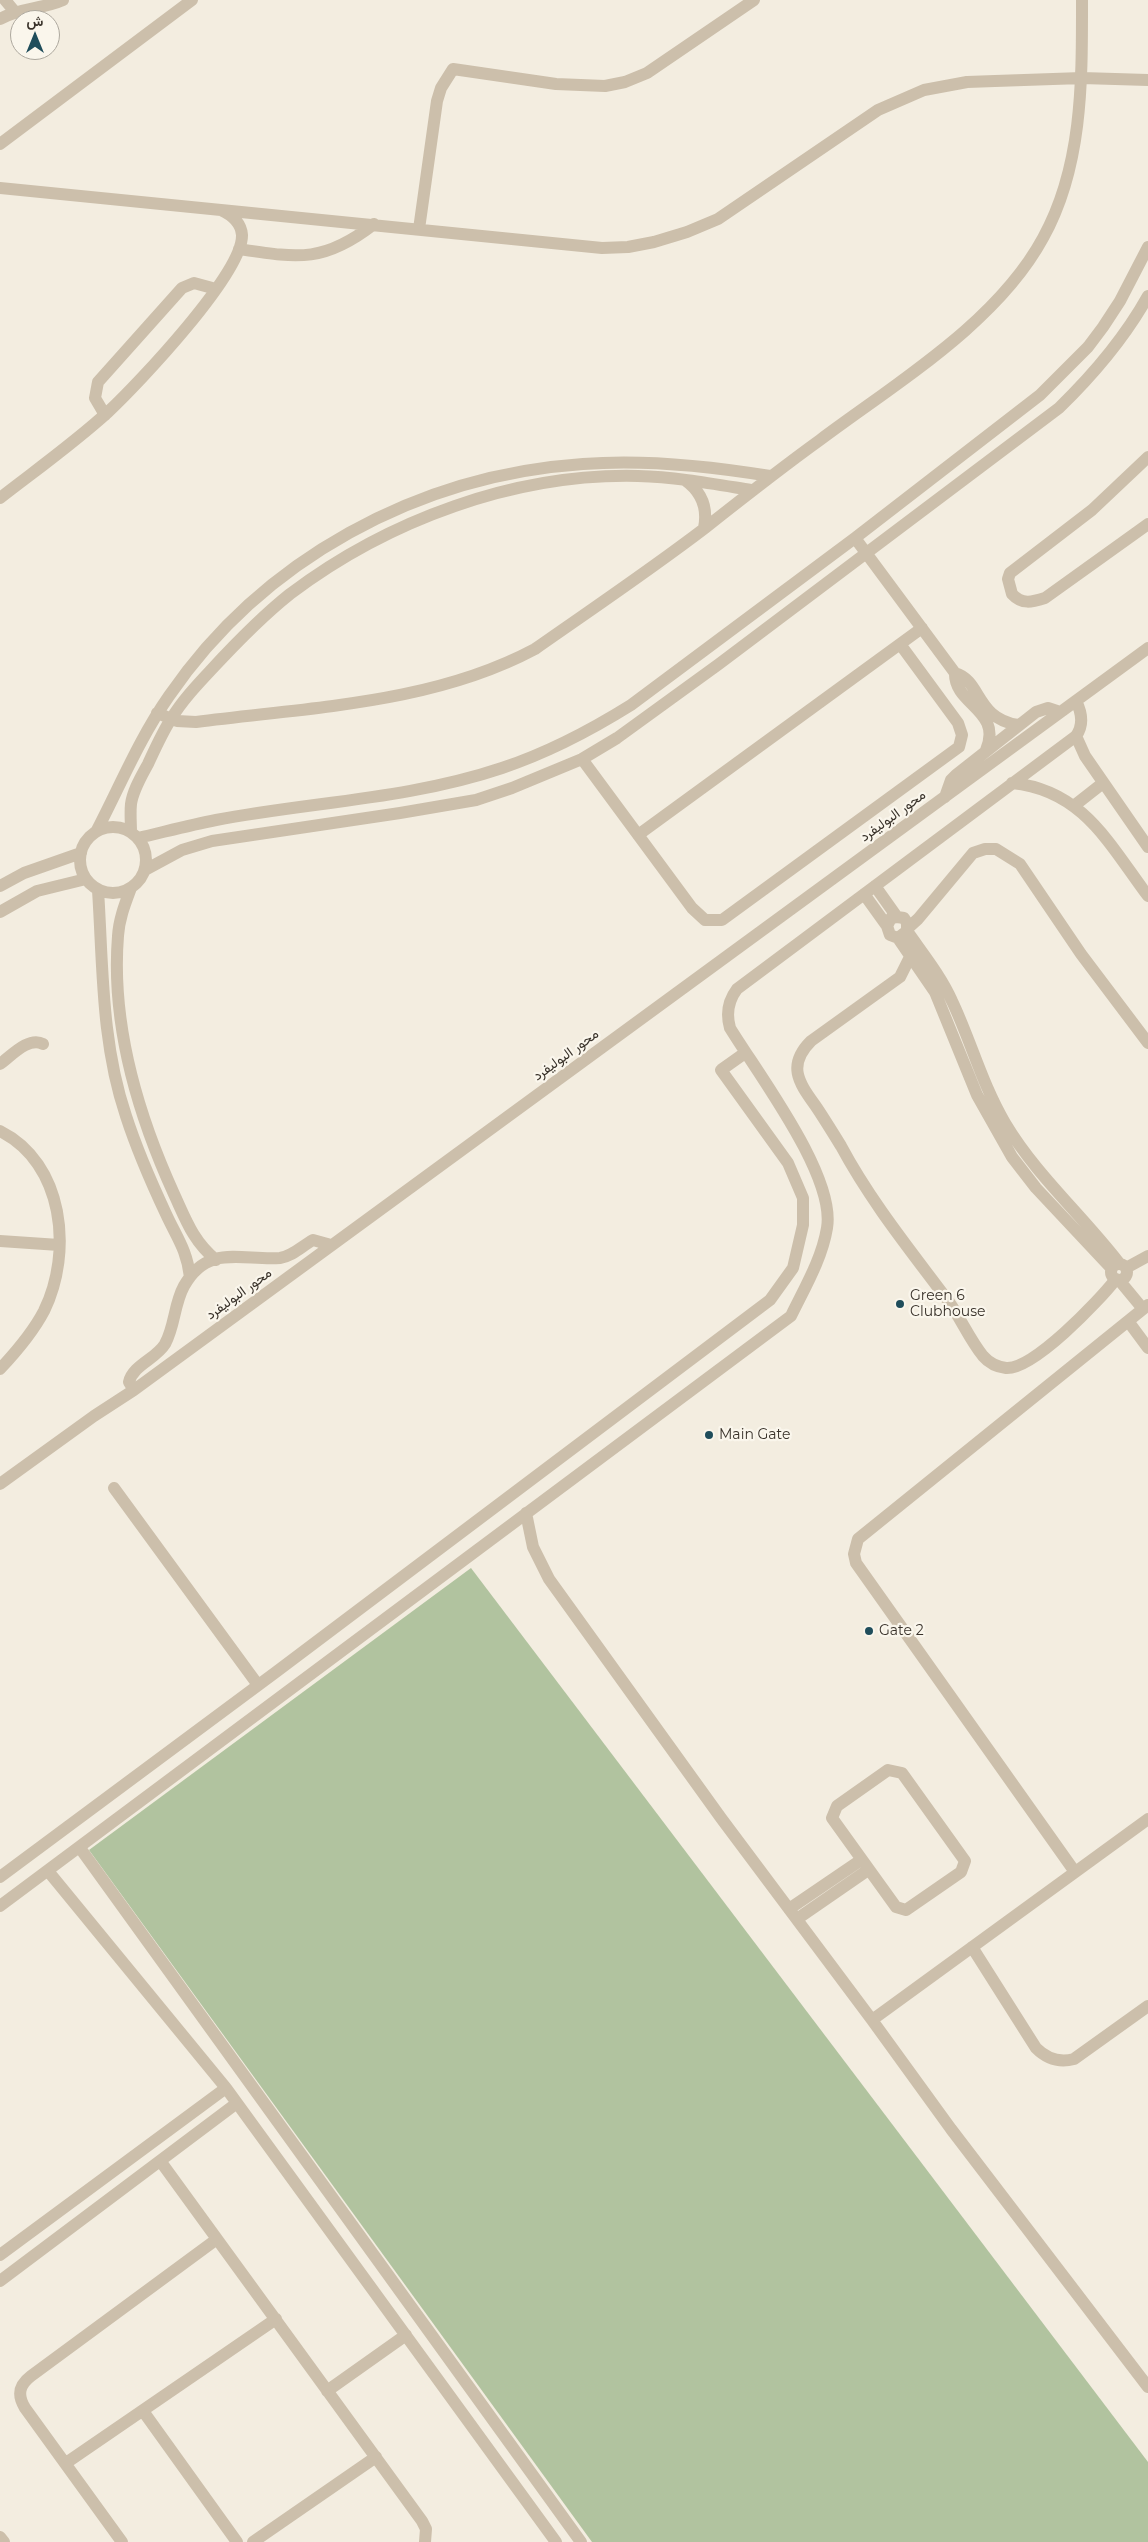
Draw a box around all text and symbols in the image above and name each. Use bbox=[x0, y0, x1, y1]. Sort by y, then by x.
north arrow bbox=[10, 10, 60, 60]
text: ش bbox=[27, 12, 43, 30]
street label: محور البوليفرد bbox=[857, 787, 929, 845]
street label: محور البوليفرد bbox=[530, 1026, 602, 1084]
street label: محور البوليفرد bbox=[203, 1265, 275, 1323]
place label: Green 6 Clubhouse bbox=[910, 1288, 986, 1320]
marker: Green 6 Clubhouse bbox=[894, 1298, 906, 1310]
place label: Main Gate bbox=[719, 1427, 790, 1443]
marker: Main Gate bbox=[703, 1429, 715, 1441]
place label: Gate 2 bbox=[879, 1623, 924, 1639]
marker: Gate 2 bbox=[863, 1625, 875, 1637]

